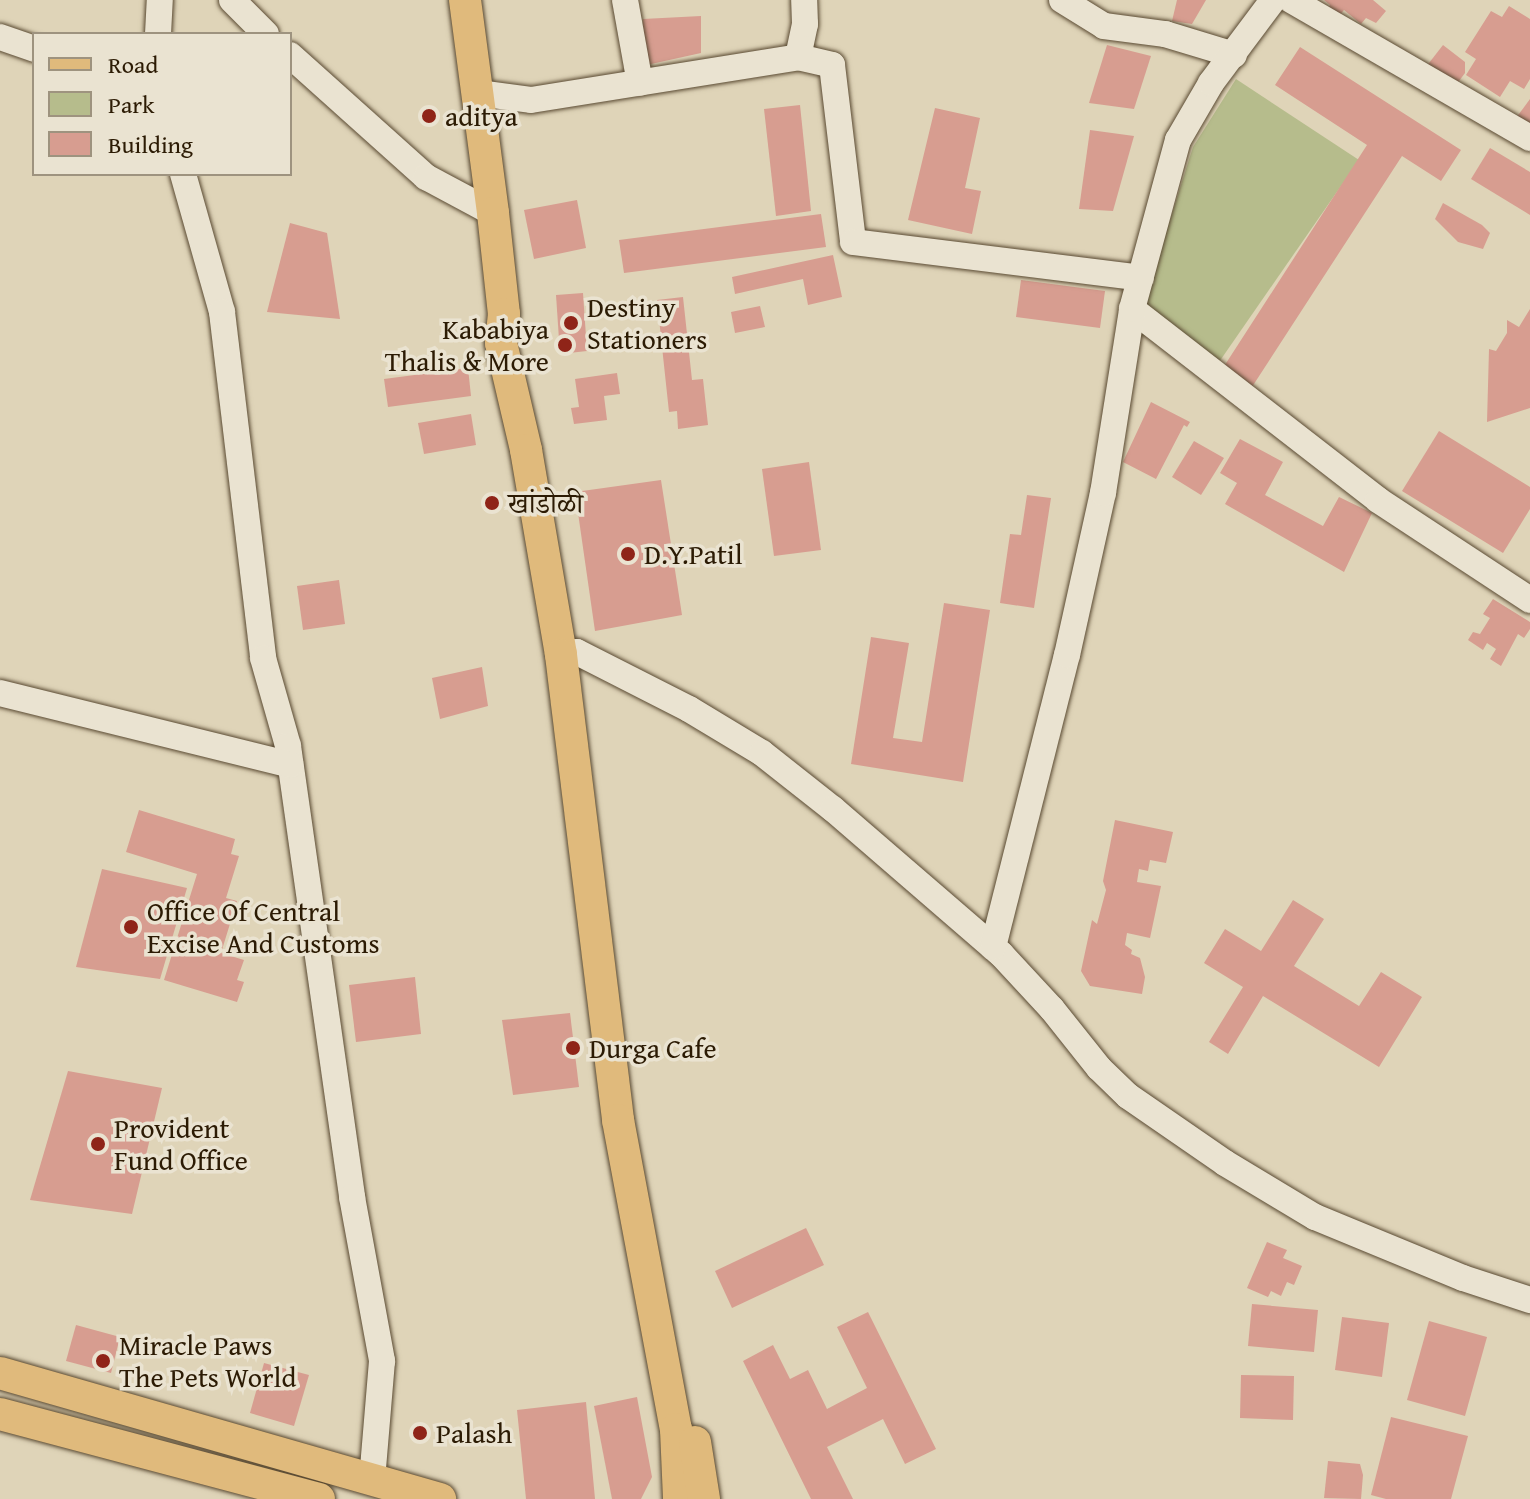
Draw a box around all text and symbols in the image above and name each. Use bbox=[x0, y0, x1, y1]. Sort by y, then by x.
legend bbox=[32, 32, 292, 176]
text: Road bbox=[108, 47, 158, 82]
text: Park bbox=[108, 87, 154, 122]
place label: aditya bbox=[445, 99, 518, 133]
marker: aditya bbox=[420, 107, 438, 125]
text: Building bbox=[108, 127, 193, 162]
place label: Destiny Stationers bbox=[587, 290, 707, 356]
place label: Kababiya Thalis & More bbox=[385, 312, 549, 378]
marker: Destiny Stationers bbox=[562, 314, 580, 332]
marker: Kababiya Thalis & More bbox=[556, 336, 574, 354]
place label: खांडोळी bbox=[508, 486, 583, 520]
marker: खांडोळी bbox=[483, 494, 501, 512]
place label: D.Y.Patil bbox=[644, 537, 743, 571]
marker: D.Y.Patil bbox=[619, 545, 637, 563]
place label: Office Of Central Excise And Customs bbox=[147, 894, 380, 960]
marker: Office Of Central Excise And Customs bbox=[122, 918, 140, 936]
place label: Durga Cafe bbox=[589, 1031, 717, 1065]
marker: Durga Cafe bbox=[564, 1039, 582, 1057]
place label: Provident Fund Office bbox=[114, 1111, 248, 1177]
marker: Provident Fund Office bbox=[89, 1135, 107, 1153]
place label: Miracle Paws The Pets World bbox=[119, 1328, 296, 1394]
marker: Miracle Paws The Pets World bbox=[94, 1352, 112, 1370]
place label: Palash bbox=[436, 1416, 512, 1450]
marker: Palash bbox=[411, 1424, 429, 1442]

